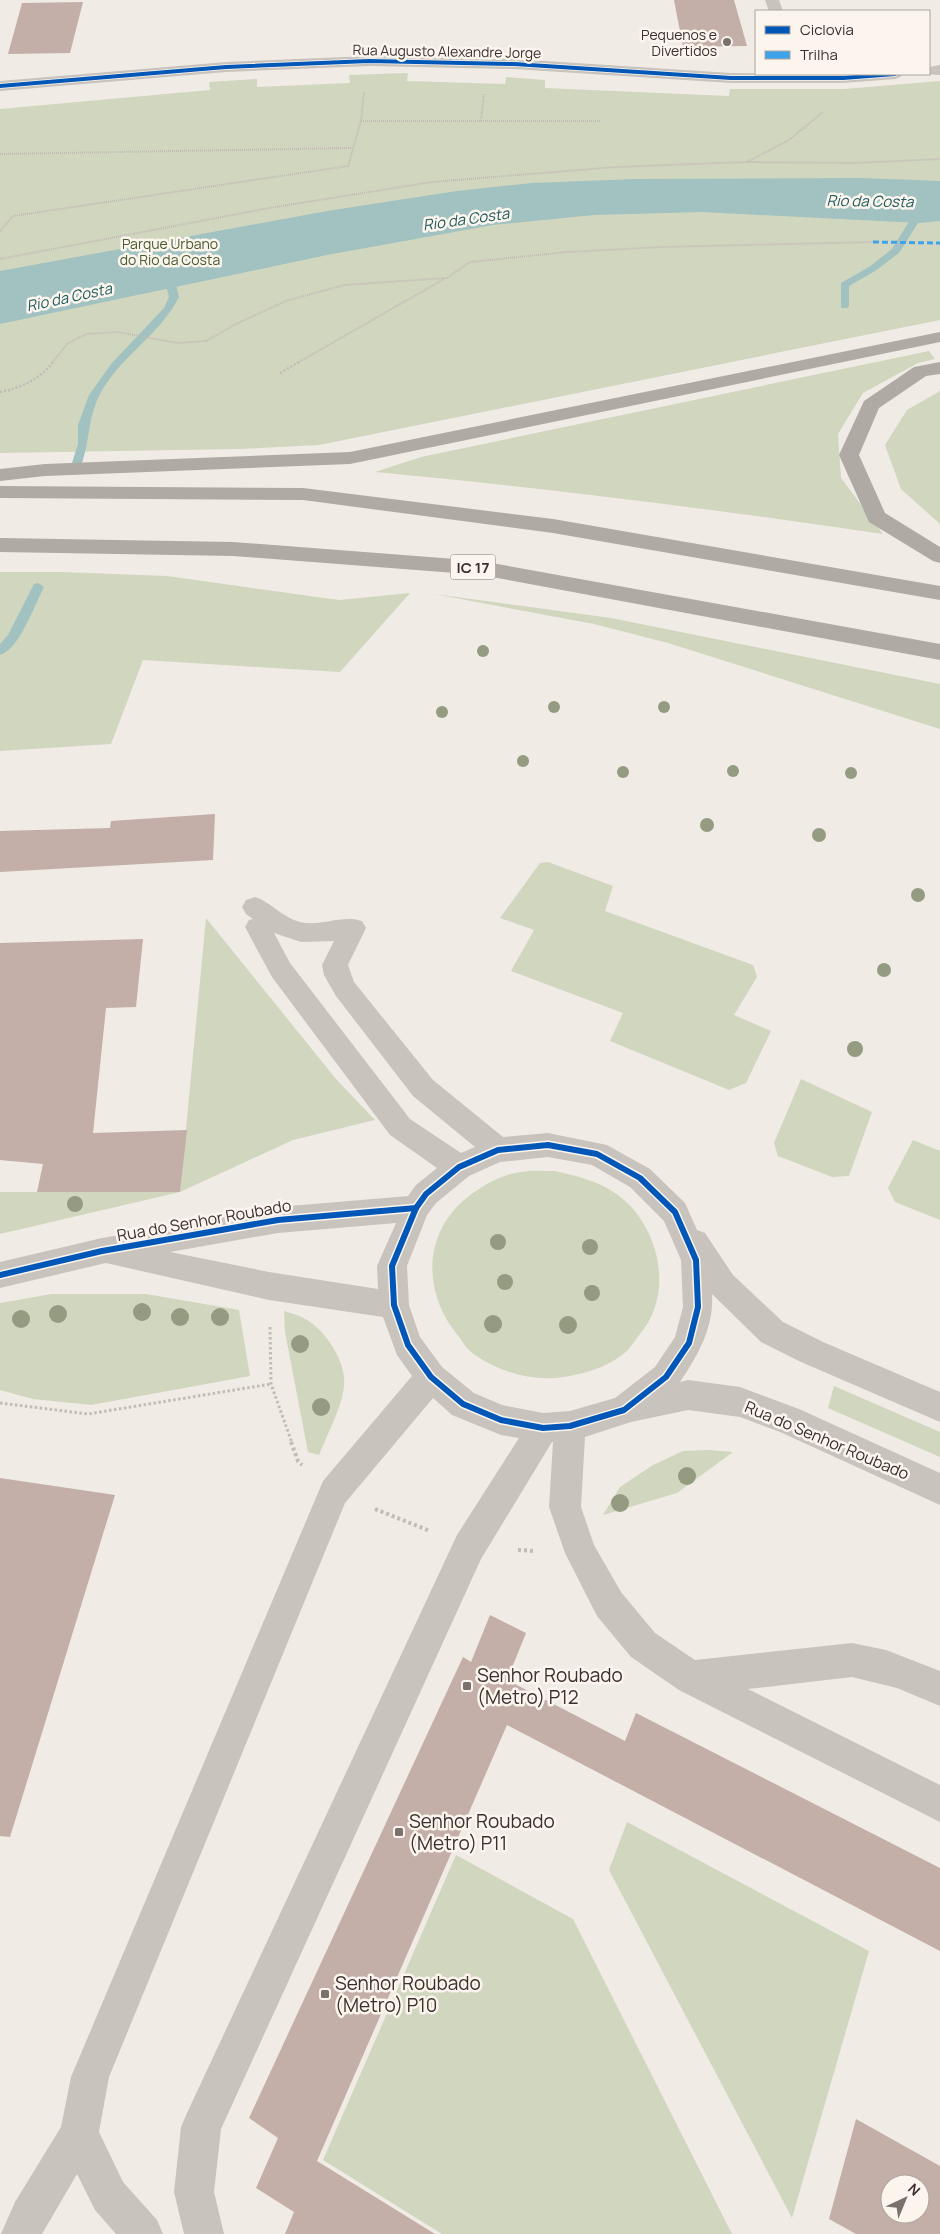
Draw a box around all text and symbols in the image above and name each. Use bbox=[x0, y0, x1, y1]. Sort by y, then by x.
legend bbox=[755, 10, 930, 75]
text: Ciclovia bbox=[800, 19, 854, 40]
place label: Pequenos e Divertidos bbox=[641, 25, 717, 60]
marker: Pequenos e Divertidos bbox=[721, 36, 733, 48]
street label: Rua Augusto Alexandre Jorge bbox=[353, 40, 541, 62]
text: Trilha bbox=[800, 44, 838, 65]
water label: Rio da Costa bbox=[826, 190, 914, 212]
water label: Rio da Costa bbox=[422, 202, 511, 235]
park label: Parque Urbano do Rio da Costa bbox=[120, 234, 220, 269]
water label: Rio da Costa bbox=[24, 278, 114, 316]
road number: IC 17 bbox=[450, 554, 496, 580]
street label: Rua do Senhor Roubado bbox=[115, 1194, 293, 1246]
street label: Rua do Senhor Roubado bbox=[741, 1395, 913, 1485]
place label: Senhor Roubado (Metro) P12 bbox=[477, 1662, 623, 1710]
marker: Senhor Roubado (Metro) P12 bbox=[461, 1680, 473, 1692]
place label: Senhor Roubado (Metro) P11 bbox=[409, 1808, 555, 1856]
marker: Senhor Roubado (Metro) P11 bbox=[393, 1826, 405, 1838]
place label: Senhor Roubado (Metro) P10 bbox=[335, 1970, 481, 2018]
marker: Senhor Roubado (Metro) P10 bbox=[319, 1988, 331, 2000]
north arrow bbox=[880, 2174, 930, 2224]
text: N bbox=[904, 2179, 925, 2200]

